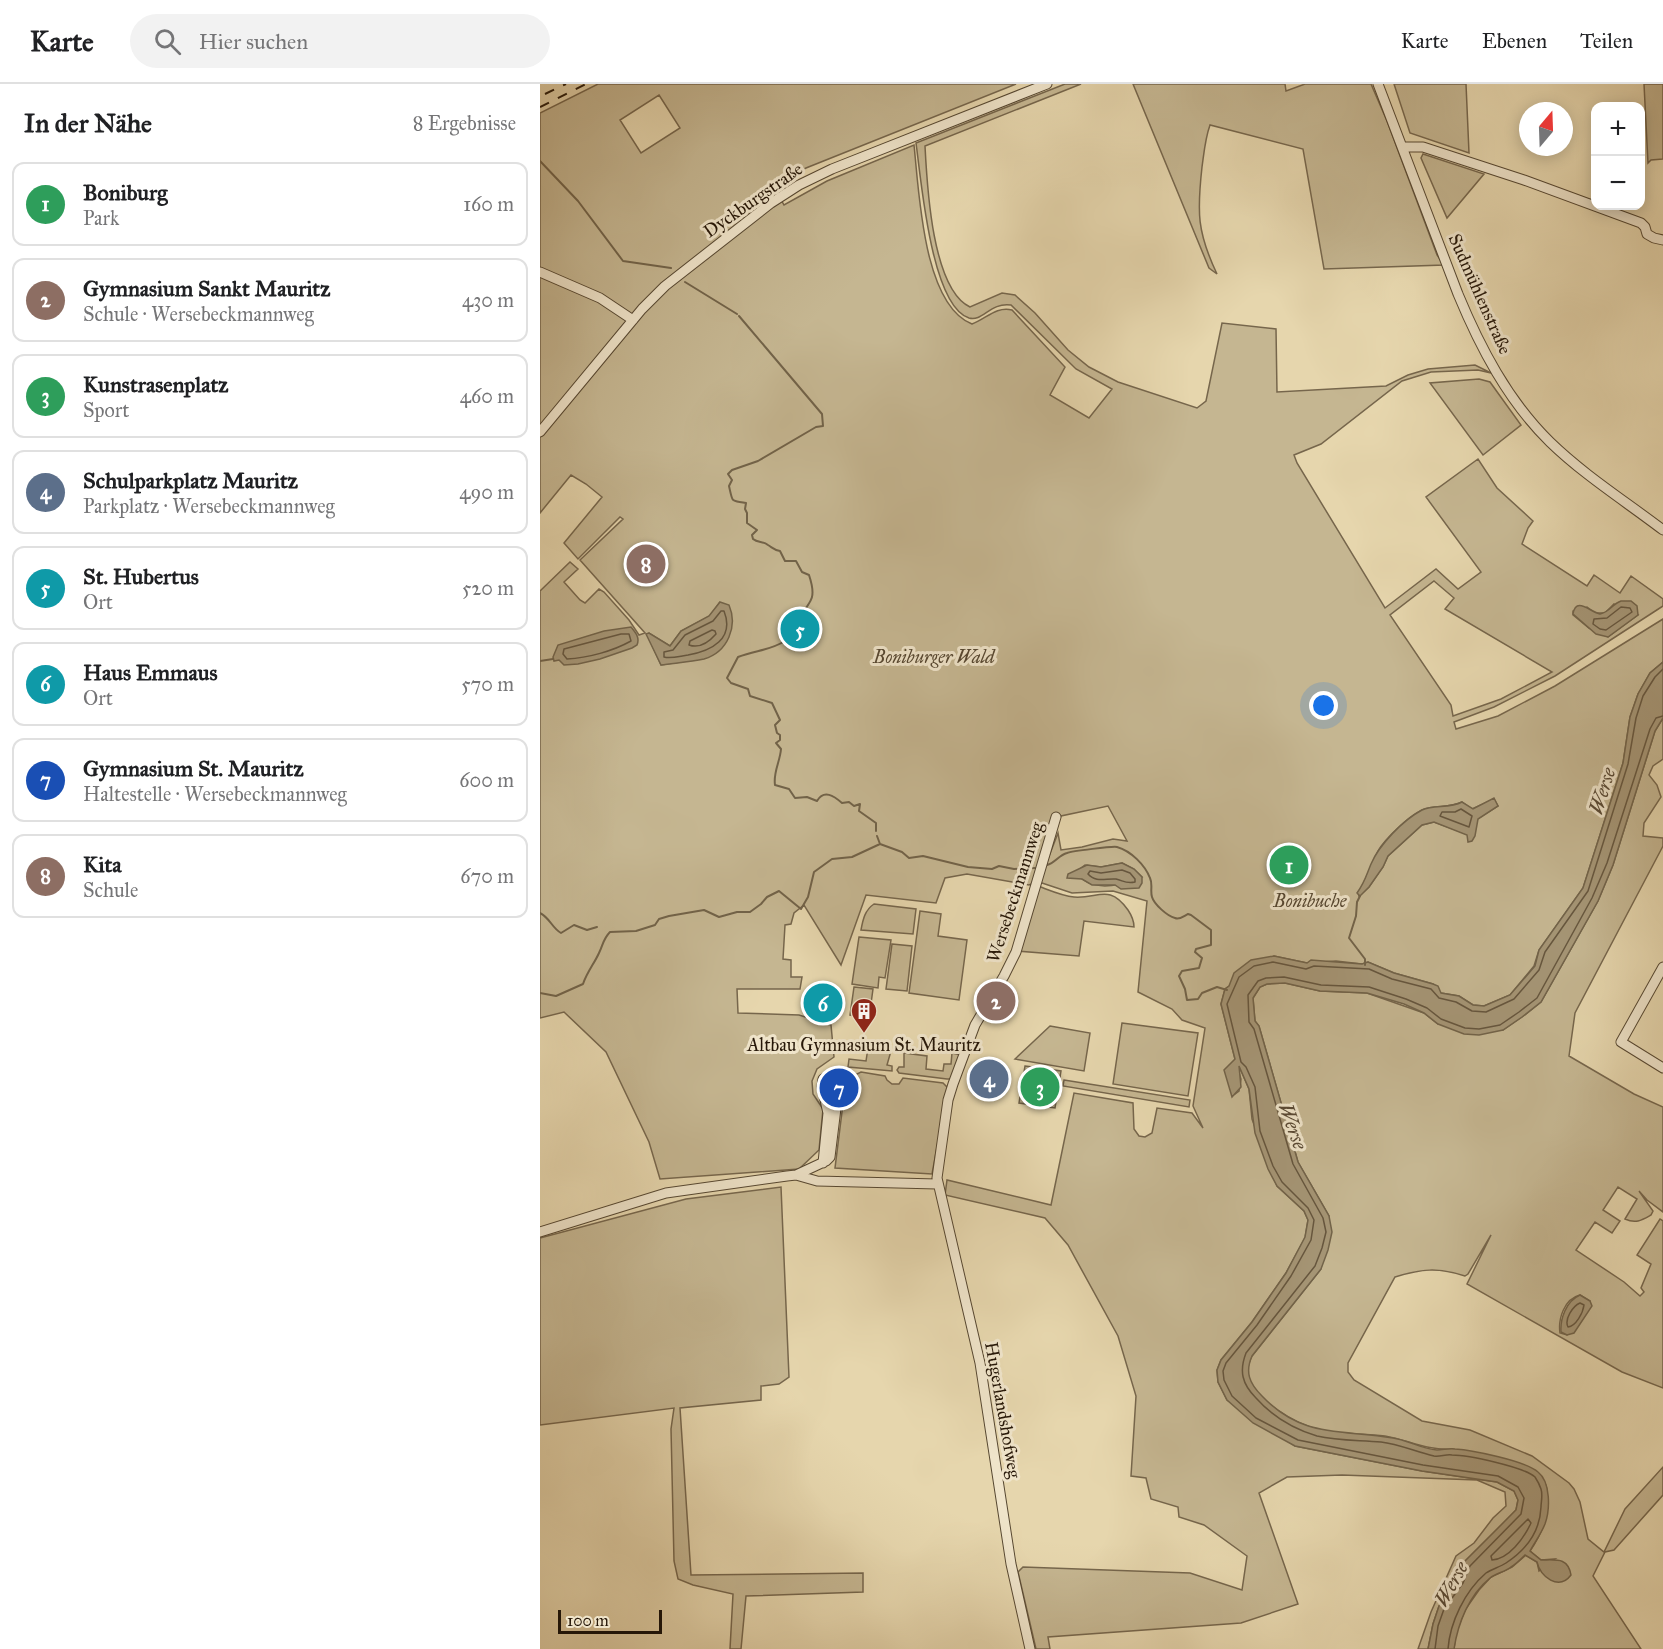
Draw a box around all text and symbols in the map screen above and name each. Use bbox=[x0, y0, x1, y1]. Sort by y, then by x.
search box bbox=[130, 14, 550, 68]
text: Karte bbox=[30, 24, 94, 59]
icon: search bbox=[151, 25, 184, 58]
text: Hier suchen bbox=[199, 28, 308, 55]
text: Karte bbox=[1401, 28, 1449, 54]
text: Ebenen bbox=[1482, 28, 1547, 54]
text: Teilen bbox=[1580, 28, 1633, 54]
north arrow bbox=[1519, 102, 1573, 156]
map controls bbox=[1591, 102, 1645, 210]
button: + bbox=[1591, 102, 1645, 156]
text: In der Nähe bbox=[24, 107, 152, 139]
text: 8 Ergebnisse bbox=[413, 111, 516, 135]
button: − bbox=[1591, 156, 1645, 210]
street label: Dyckburgstraße bbox=[699, 158, 807, 243]
text: Boniburg bbox=[83, 179, 168, 206]
text: 1 bbox=[42, 192, 49, 216]
text: 160 m bbox=[463, 192, 514, 216]
text: Park bbox=[83, 206, 119, 230]
street label: Sudmühlenstraße bbox=[1444, 230, 1516, 358]
text: Gymnasium Sankt Mauritz bbox=[83, 275, 330, 302]
text: 2 bbox=[41, 288, 50, 312]
text: 430 m bbox=[462, 288, 514, 312]
text: Schule · Wersebeckmannweg bbox=[83, 302, 314, 326]
text: Kunstrasenplatz bbox=[83, 371, 228, 398]
text: 3 bbox=[42, 384, 50, 408]
text: 460 m bbox=[460, 384, 514, 408]
text: Sport bbox=[83, 398, 129, 422]
text: Schulparkplatz Mauritz bbox=[83, 467, 298, 494]
text: 4 bbox=[40, 480, 51, 504]
text: 490 m bbox=[459, 480, 514, 504]
text: Parkplatz · Wersebeckmannweg bbox=[83, 494, 335, 518]
pin: 8 bbox=[626, 542, 666, 586]
text: St. Hubertus bbox=[83, 563, 199, 590]
text: 5 bbox=[41, 576, 50, 600]
text: 520 m bbox=[462, 576, 514, 600]
text: Ort bbox=[83, 590, 113, 614]
pin: 5 bbox=[780, 606, 820, 652]
park label: Boniburger Wald bbox=[872, 646, 996, 668]
text: Haus Emmaus bbox=[83, 659, 218, 686]
text: 6 bbox=[40, 672, 51, 696]
text: 570 m bbox=[461, 672, 514, 696]
text: Ort bbox=[83, 686, 113, 710]
your location bbox=[1309, 691, 1338, 720]
text: Gymnasium St. Mauritz bbox=[83, 755, 304, 782]
water label: Werse bbox=[1584, 764, 1621, 817]
text: 7 bbox=[40, 768, 51, 792]
text: 600 m bbox=[459, 768, 514, 792]
text: Haltestelle · Wersebeckmannweg bbox=[83, 782, 347, 806]
street label: Wersebeckmannweg bbox=[982, 818, 1049, 965]
pin: 1 bbox=[1270, 842, 1308, 888]
text: Kita bbox=[83, 851, 122, 878]
text: 8 bbox=[40, 864, 51, 888]
text: 670 m bbox=[460, 864, 514, 888]
text: Schule bbox=[83, 878, 138, 902]
park label: Bonibuche bbox=[1273, 890, 1348, 912]
pin: 2 bbox=[976, 978, 1016, 1024]
pin: 6 bbox=[804, 980, 842, 1026]
building icon: Altbau Gymnasium St. Mauritz bbox=[849, 996, 879, 1034]
place label: Altbau Gymnasium St. Mauritz bbox=[746, 1034, 981, 1056]
pin: 4 bbox=[970, 1056, 1008, 1102]
pin: 3 bbox=[1020, 1064, 1060, 1110]
pin: 7 bbox=[820, 1066, 858, 1110]
water label: Werse bbox=[1274, 1100, 1313, 1153]
street label: Hugerlandshofweg bbox=[979, 1340, 1026, 1481]
water label: Werse bbox=[1429, 1557, 1473, 1611]
scale bar bbox=[558, 1607, 662, 1634]
text: 100 m bbox=[567, 1611, 609, 1630]

